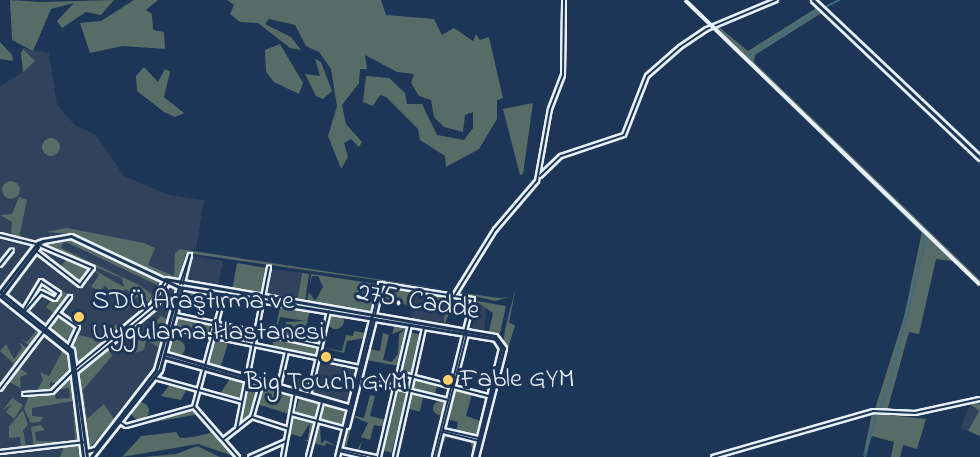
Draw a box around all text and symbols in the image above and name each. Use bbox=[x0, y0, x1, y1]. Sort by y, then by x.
street label: 275. Cadde bbox=[354, 276, 482, 328]
place label: SDÜ Araştırma ve Uygulama Hastanesi bbox=[92, 285, 325, 348]
marker: SDÜ Araştırma ve Uygulama Hastanesi bbox=[70, 308, 88, 326]
marker: Big Touch GYM bbox=[319, 350, 333, 364]
place label: Fable GYM bbox=[460, 364, 575, 396]
place label: Big Touch GYM bbox=[245, 367, 407, 399]
marker: Fable GYM bbox=[441, 373, 455, 387]

